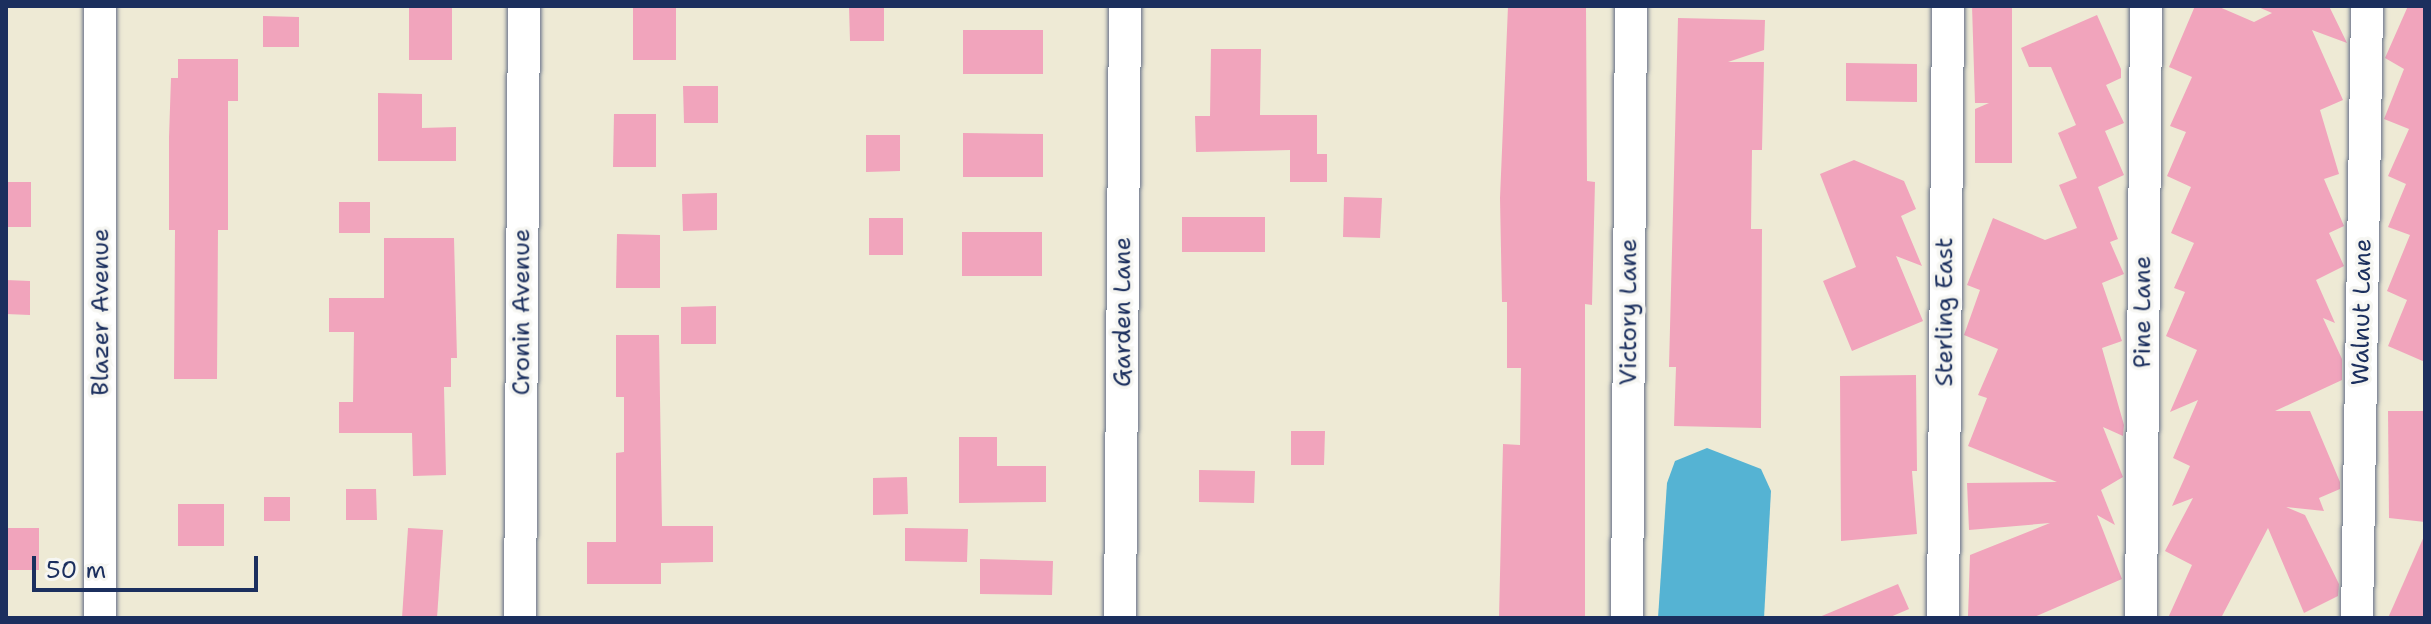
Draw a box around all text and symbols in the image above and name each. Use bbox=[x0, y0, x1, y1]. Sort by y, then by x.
street label: Blazer Avenue bbox=[87, 228, 115, 396]
street label: Cronin Avenue bbox=[508, 229, 536, 395]
street label: Garden Lane bbox=[1109, 237, 1137, 387]
street label: Sterling East bbox=[1931, 237, 1959, 387]
street label: Walnut Lane bbox=[2346, 238, 2378, 386]
street label: Victory Lane bbox=[1615, 239, 1643, 385]
street label: Pine Lane bbox=[2129, 256, 2157, 368]
scale bar bbox=[36, 540, 262, 590]
text: 50 m bbox=[46, 554, 106, 586]

